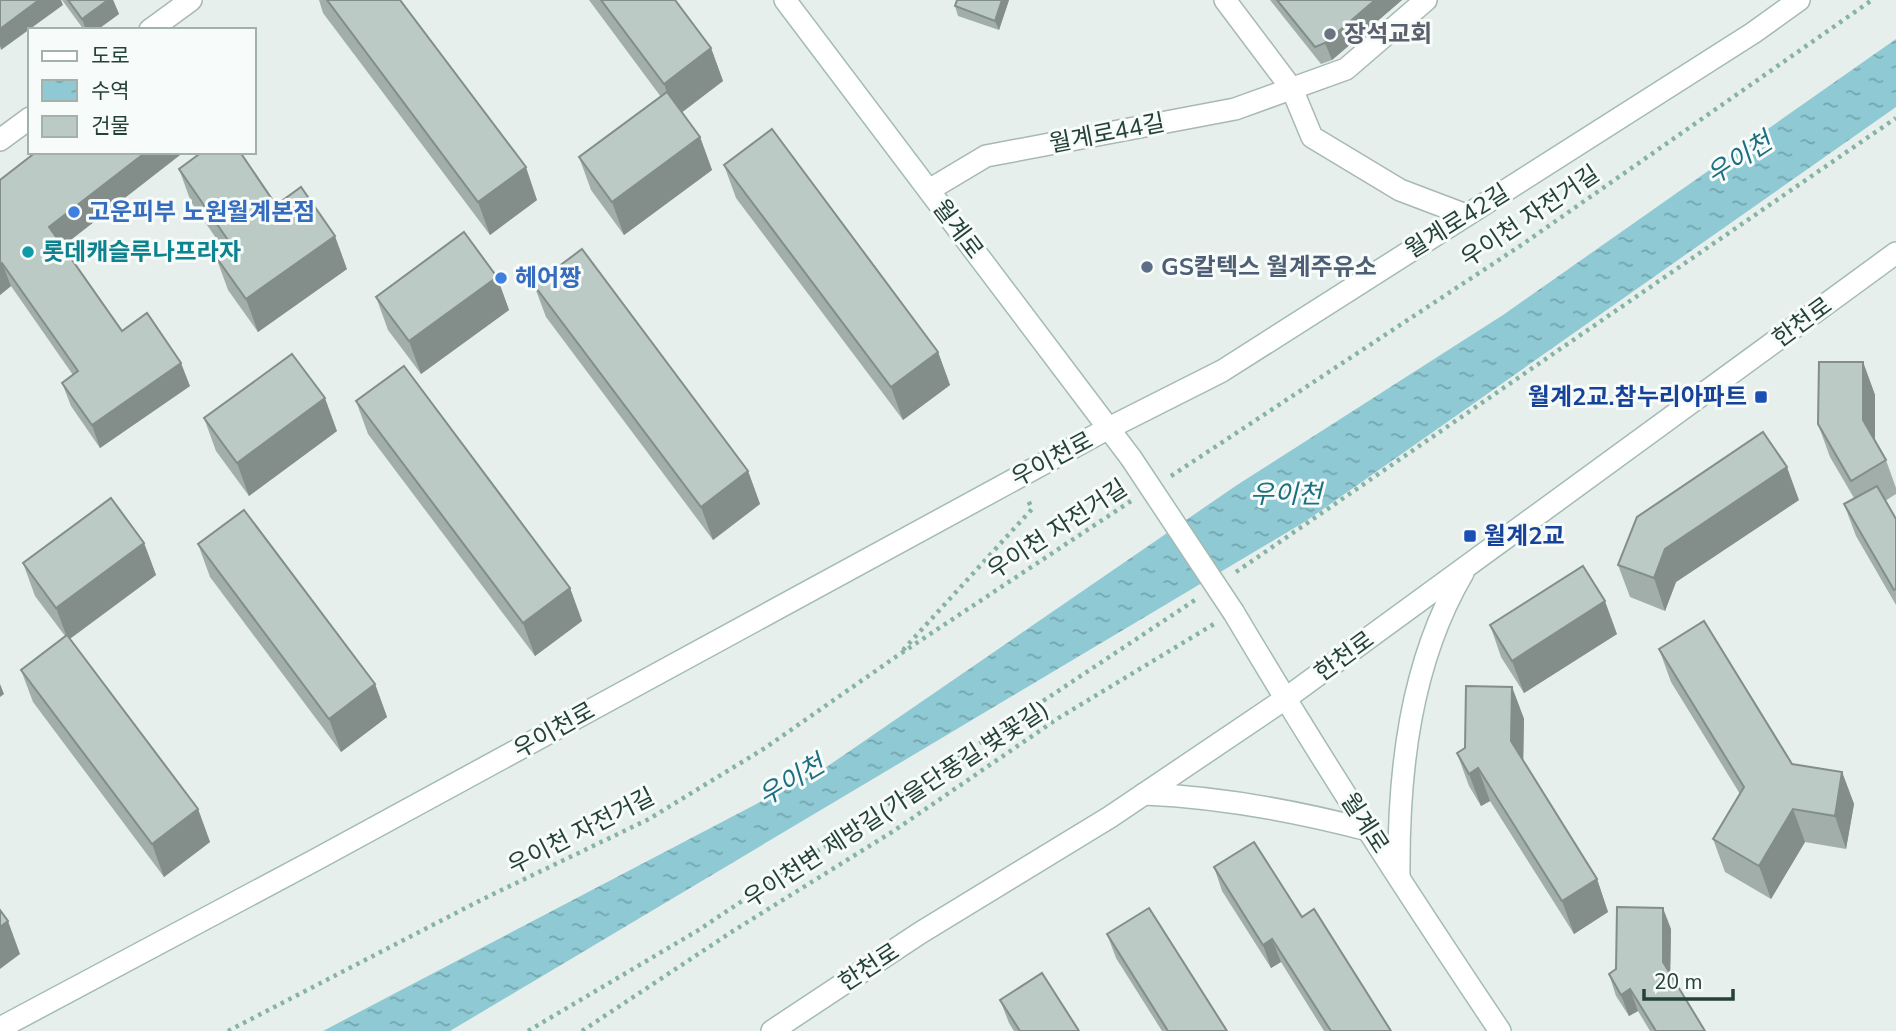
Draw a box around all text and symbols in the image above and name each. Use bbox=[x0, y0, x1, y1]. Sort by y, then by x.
place label: 장석교회 bbox=[1344, 18, 1432, 50]
marker: 장석교회 bbox=[1322, 26, 1338, 42]
legend bbox=[28, 28, 256, 154]
text: 도로 bbox=[91, 42, 130, 70]
text: 수역 bbox=[91, 77, 130, 105]
street label: 월계로44길 bbox=[1046, 106, 1168, 160]
text: 건물 bbox=[91, 112, 130, 140]
water label: 우이천 bbox=[1700, 123, 1781, 193]
street label: 우이천 자전거길 bbox=[1454, 158, 1606, 274]
street label: 월계로42길 bbox=[1399, 176, 1515, 266]
street label: 월계로 bbox=[925, 193, 991, 265]
place label: 고운피부 노원월계본점 bbox=[88, 196, 315, 228]
marker: 고운피부 노원월계본점 bbox=[66, 204, 82, 220]
place label: 롯데캐슬루나프라자 bbox=[42, 236, 241, 268]
marker: 롯데캐슬루나프라자 bbox=[20, 244, 36, 260]
place label: GS칼텍스 월계주유소 bbox=[1161, 251, 1377, 283]
marker: GS칼텍스 월계주유소 bbox=[1139, 259, 1155, 275]
place label: 헤어짱 bbox=[515, 262, 581, 294]
marker: 헤어짱 bbox=[493, 270, 509, 286]
street label: 한천로 bbox=[1766, 290, 1838, 354]
place label: 월계2교.참누리아파트 bbox=[1528, 381, 1747, 413]
marker: 월계2교.참누리아파트 bbox=[1753, 389, 1769, 405]
street label: 우이천로 bbox=[1005, 424, 1099, 494]
street label: 우이천 자전거길 bbox=[981, 472, 1133, 586]
water label: 우이천 bbox=[1250, 477, 1325, 512]
place label: 월계2교 bbox=[1484, 520, 1565, 552]
marker: 월계2교 bbox=[1462, 528, 1478, 544]
street label: 한천로 bbox=[1308, 624, 1380, 688]
street label: 우이천변 제방길(가을단풍길,벚꽃길) bbox=[737, 693, 1055, 915]
street label: 우이천로 bbox=[508, 695, 600, 765]
water label: 우이천 bbox=[751, 745, 834, 814]
street label: 우이천 자전거길 bbox=[502, 780, 660, 882]
street label: 월계로 bbox=[1334, 787, 1396, 859]
street label: 한천로 bbox=[833, 936, 905, 998]
scale bar bbox=[1644, 958, 1733, 1002]
text: 20 m bbox=[1654, 968, 1703, 996]

